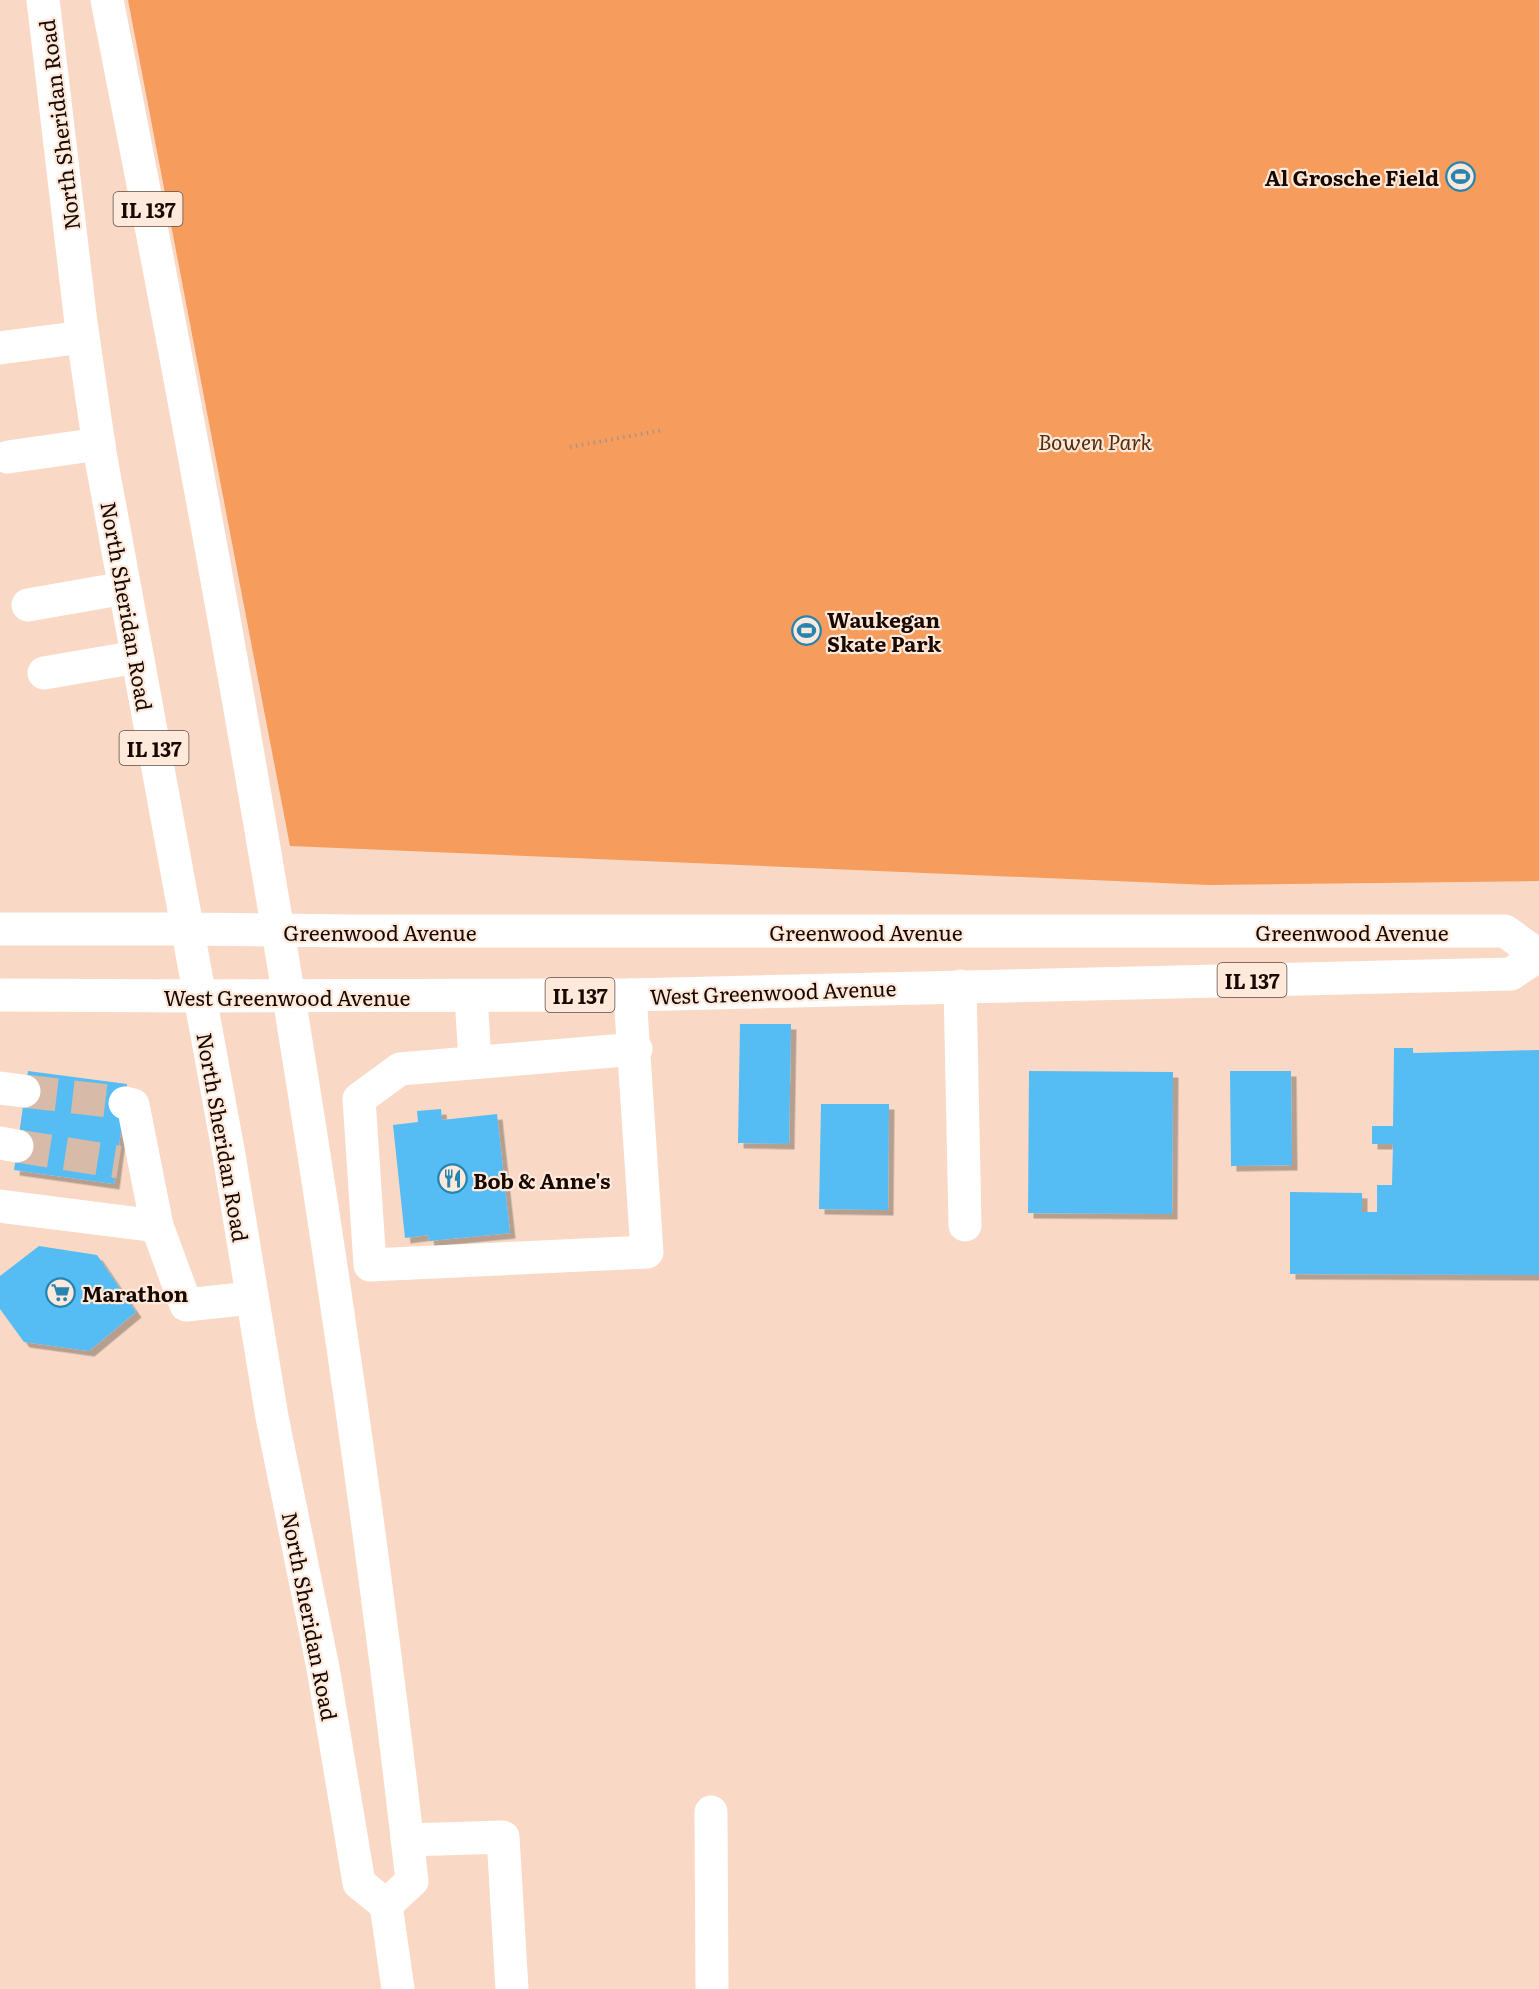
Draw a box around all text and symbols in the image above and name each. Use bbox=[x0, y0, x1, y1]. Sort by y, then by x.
street label: North Sheridan Road bbox=[30, 18, 86, 232]
sports icon: Al Grosche Field bbox=[1444, 160, 1476, 192]
place label: Al Grosche Field bbox=[1265, 161, 1439, 192]
road number: IL 137 bbox=[114, 192, 182, 226]
park label: Bowen Park bbox=[1038, 425, 1153, 456]
street label: North Sheridan Road bbox=[94, 499, 162, 713]
place label: Waukegan Skate Park bbox=[827, 603, 942, 658]
sports icon: Waukegan Skate Park bbox=[790, 614, 822, 646]
road number: IL 137 bbox=[120, 731, 188, 765]
street label: Greenwood Avenue bbox=[283, 916, 477, 947]
street label: Greenwood Avenue bbox=[769, 916, 963, 947]
street label: Greenwood Avenue bbox=[1255, 916, 1449, 947]
road number: IL 137 bbox=[1218, 963, 1286, 997]
street label: West Greenwood Avenue bbox=[649, 971, 897, 1011]
road number: IL 137 bbox=[546, 978, 614, 1012]
street label: West Greenwood Avenue bbox=[164, 981, 411, 1012]
street label: North Sheridan Road bbox=[190, 1030, 258, 1244]
restaurant icon: Bob & Anne's bbox=[436, 1163, 468, 1195]
place label: Bob & Anne's bbox=[473, 1164, 611, 1195]
supermarket icon: Marathon bbox=[45, 1276, 77, 1308]
place label: Marathon bbox=[82, 1277, 189, 1308]
street label: North Sheridan Road bbox=[276, 1509, 346, 1723]

